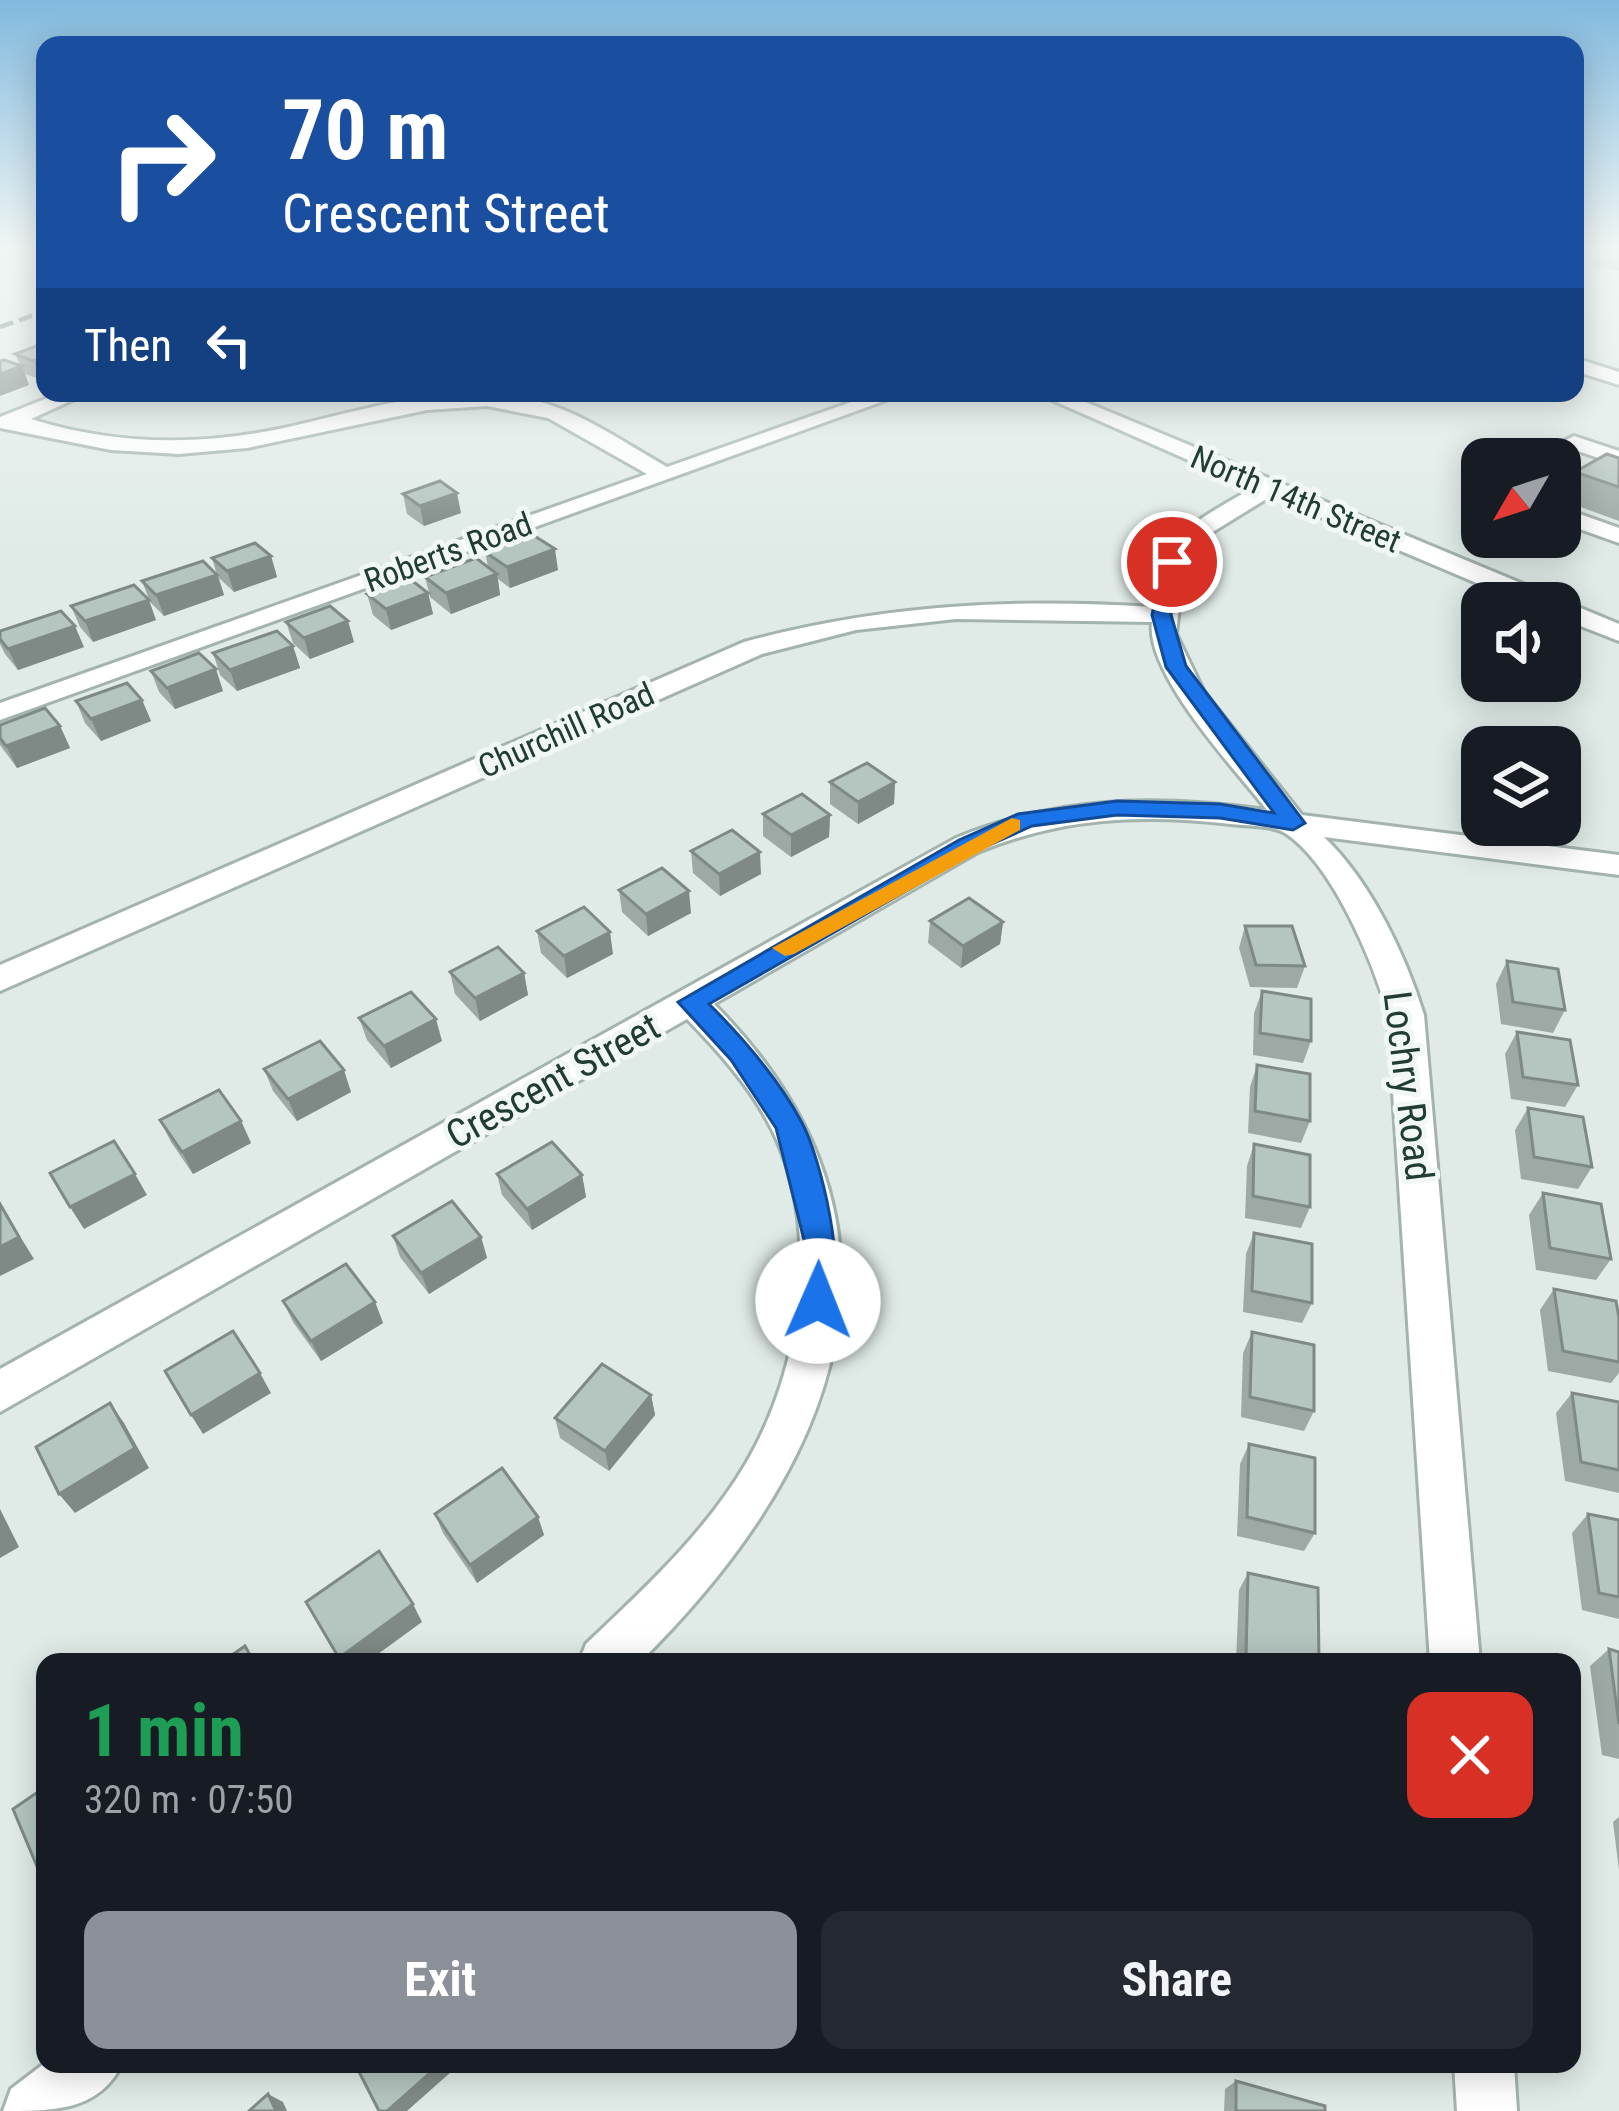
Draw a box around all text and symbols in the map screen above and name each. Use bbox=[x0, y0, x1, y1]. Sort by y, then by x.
text: 70 m bbox=[282, 81, 449, 180]
icon: right bbox=[84, 84, 240, 240]
text: Crescent Street bbox=[282, 182, 610, 245]
icon: left bbox=[196, 312, 262, 378]
text: Then bbox=[84, 319, 172, 372]
street label: North 14th Street bbox=[1185, 437, 1407, 561]
north arrow bbox=[1461, 438, 1581, 558]
map controls bbox=[1461, 438, 1581, 846]
street label: Roberts Road bbox=[359, 504, 537, 600]
pin bbox=[1121, 511, 1223, 613]
icon: arrive bbox=[1139, 529, 1205, 595]
button: sound bbox=[1461, 582, 1581, 702]
street label: Churchill Road bbox=[472, 674, 660, 786]
button: layers bbox=[1461, 726, 1581, 846]
street label: Lochry Road bbox=[1374, 989, 1442, 1183]
street label: Crescent Street bbox=[438, 1003, 668, 1159]
position arrow bbox=[755, 1238, 881, 1364]
text: 1 min bbox=[84, 1689, 244, 1774]
button: close bbox=[1407, 1692, 1533, 1818]
text: 320 m · 07:50 bbox=[84, 1777, 294, 1823]
button: Exit bbox=[84, 1911, 797, 2049]
button: Share bbox=[821, 1911, 1533, 2049]

